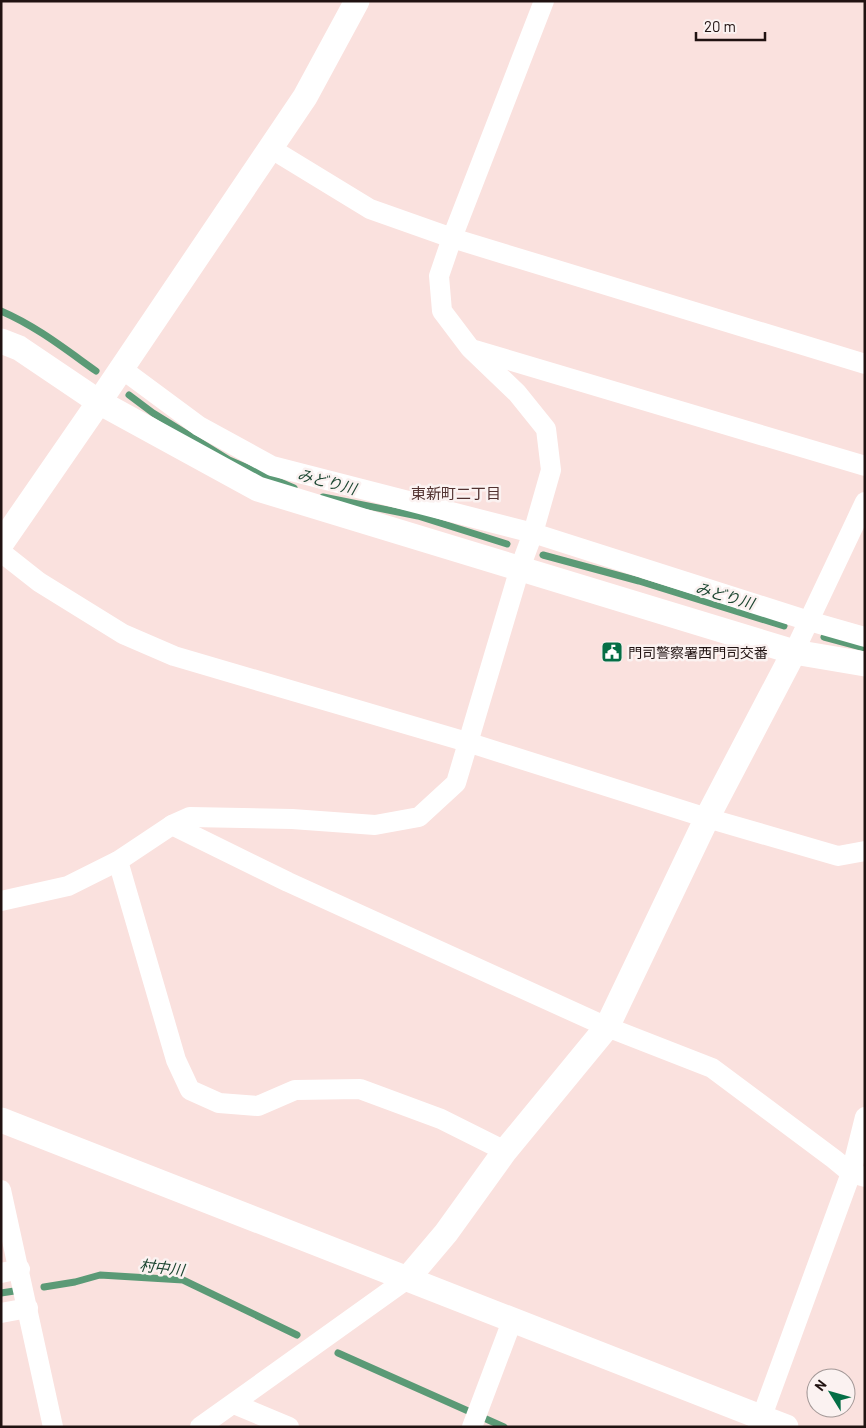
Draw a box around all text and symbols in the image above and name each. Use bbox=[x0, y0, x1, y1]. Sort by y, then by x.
scale bar bbox=[696, 10, 765, 42]
text: 20 m bbox=[704, 17, 736, 35]
water label: みどり川 bbox=[296, 465, 360, 498]
district label: 東新町二丁目 bbox=[411, 484, 501, 502]
water label: みどり川 bbox=[694, 578, 758, 612]
public building icon: 門司警察署西門司交番 bbox=[600, 640, 624, 664]
place label: 門司警察署西門司交番 bbox=[628, 644, 768, 661]
water label: 村中川 bbox=[139, 1255, 187, 1279]
north arrow bbox=[806, 1368, 856, 1418]
text: N bbox=[811, 1376, 830, 1394]

